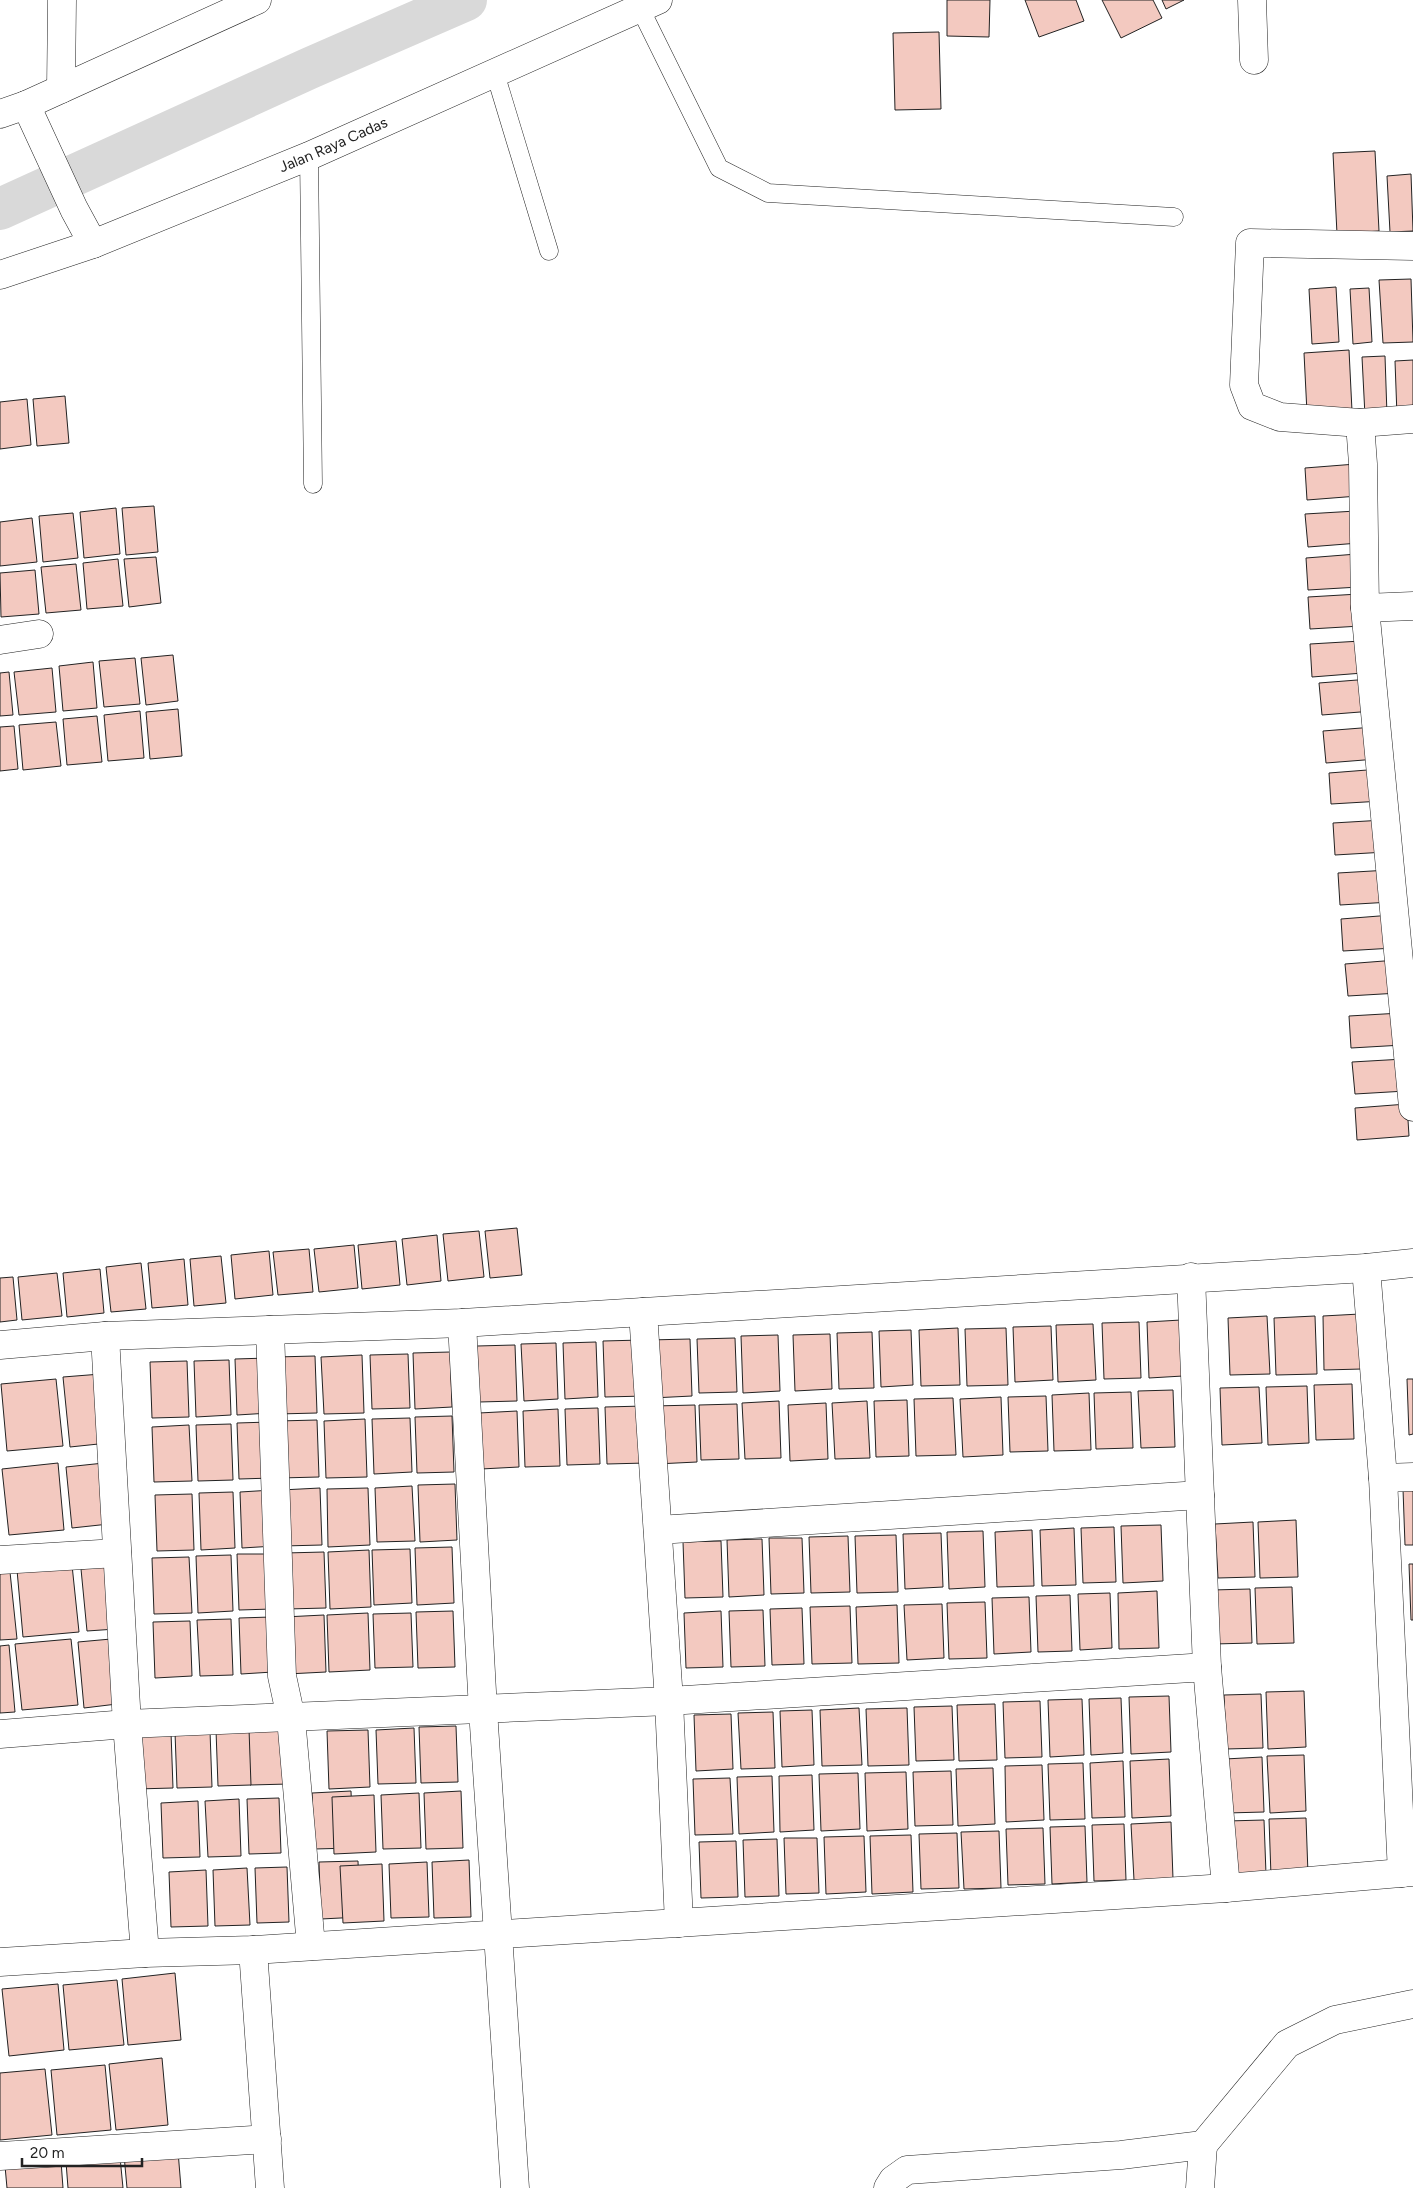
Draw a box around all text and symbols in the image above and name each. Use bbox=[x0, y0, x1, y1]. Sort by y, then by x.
street label: Jalan Raya Cadas bbox=[276, 113, 390, 176]
scale bar bbox=[22, 2136, 142, 2168]
text: 20 m bbox=[30, 2144, 64, 2162]

